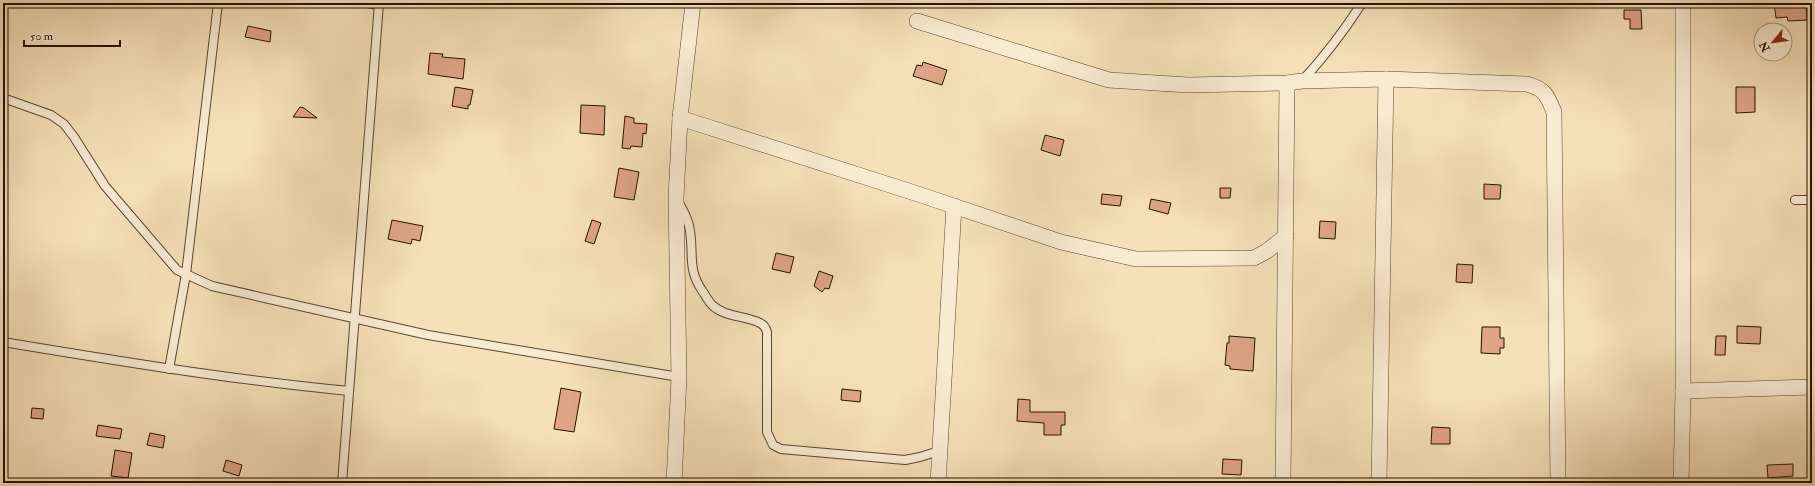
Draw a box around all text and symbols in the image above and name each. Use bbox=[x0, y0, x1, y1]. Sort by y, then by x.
scale bar bbox=[24, 22, 120, 48]
north arrow bbox=[1753, 22, 1793, 62]
text: 50 m bbox=[30, 29, 54, 44]
text: N bbox=[1756, 38, 1773, 55]

